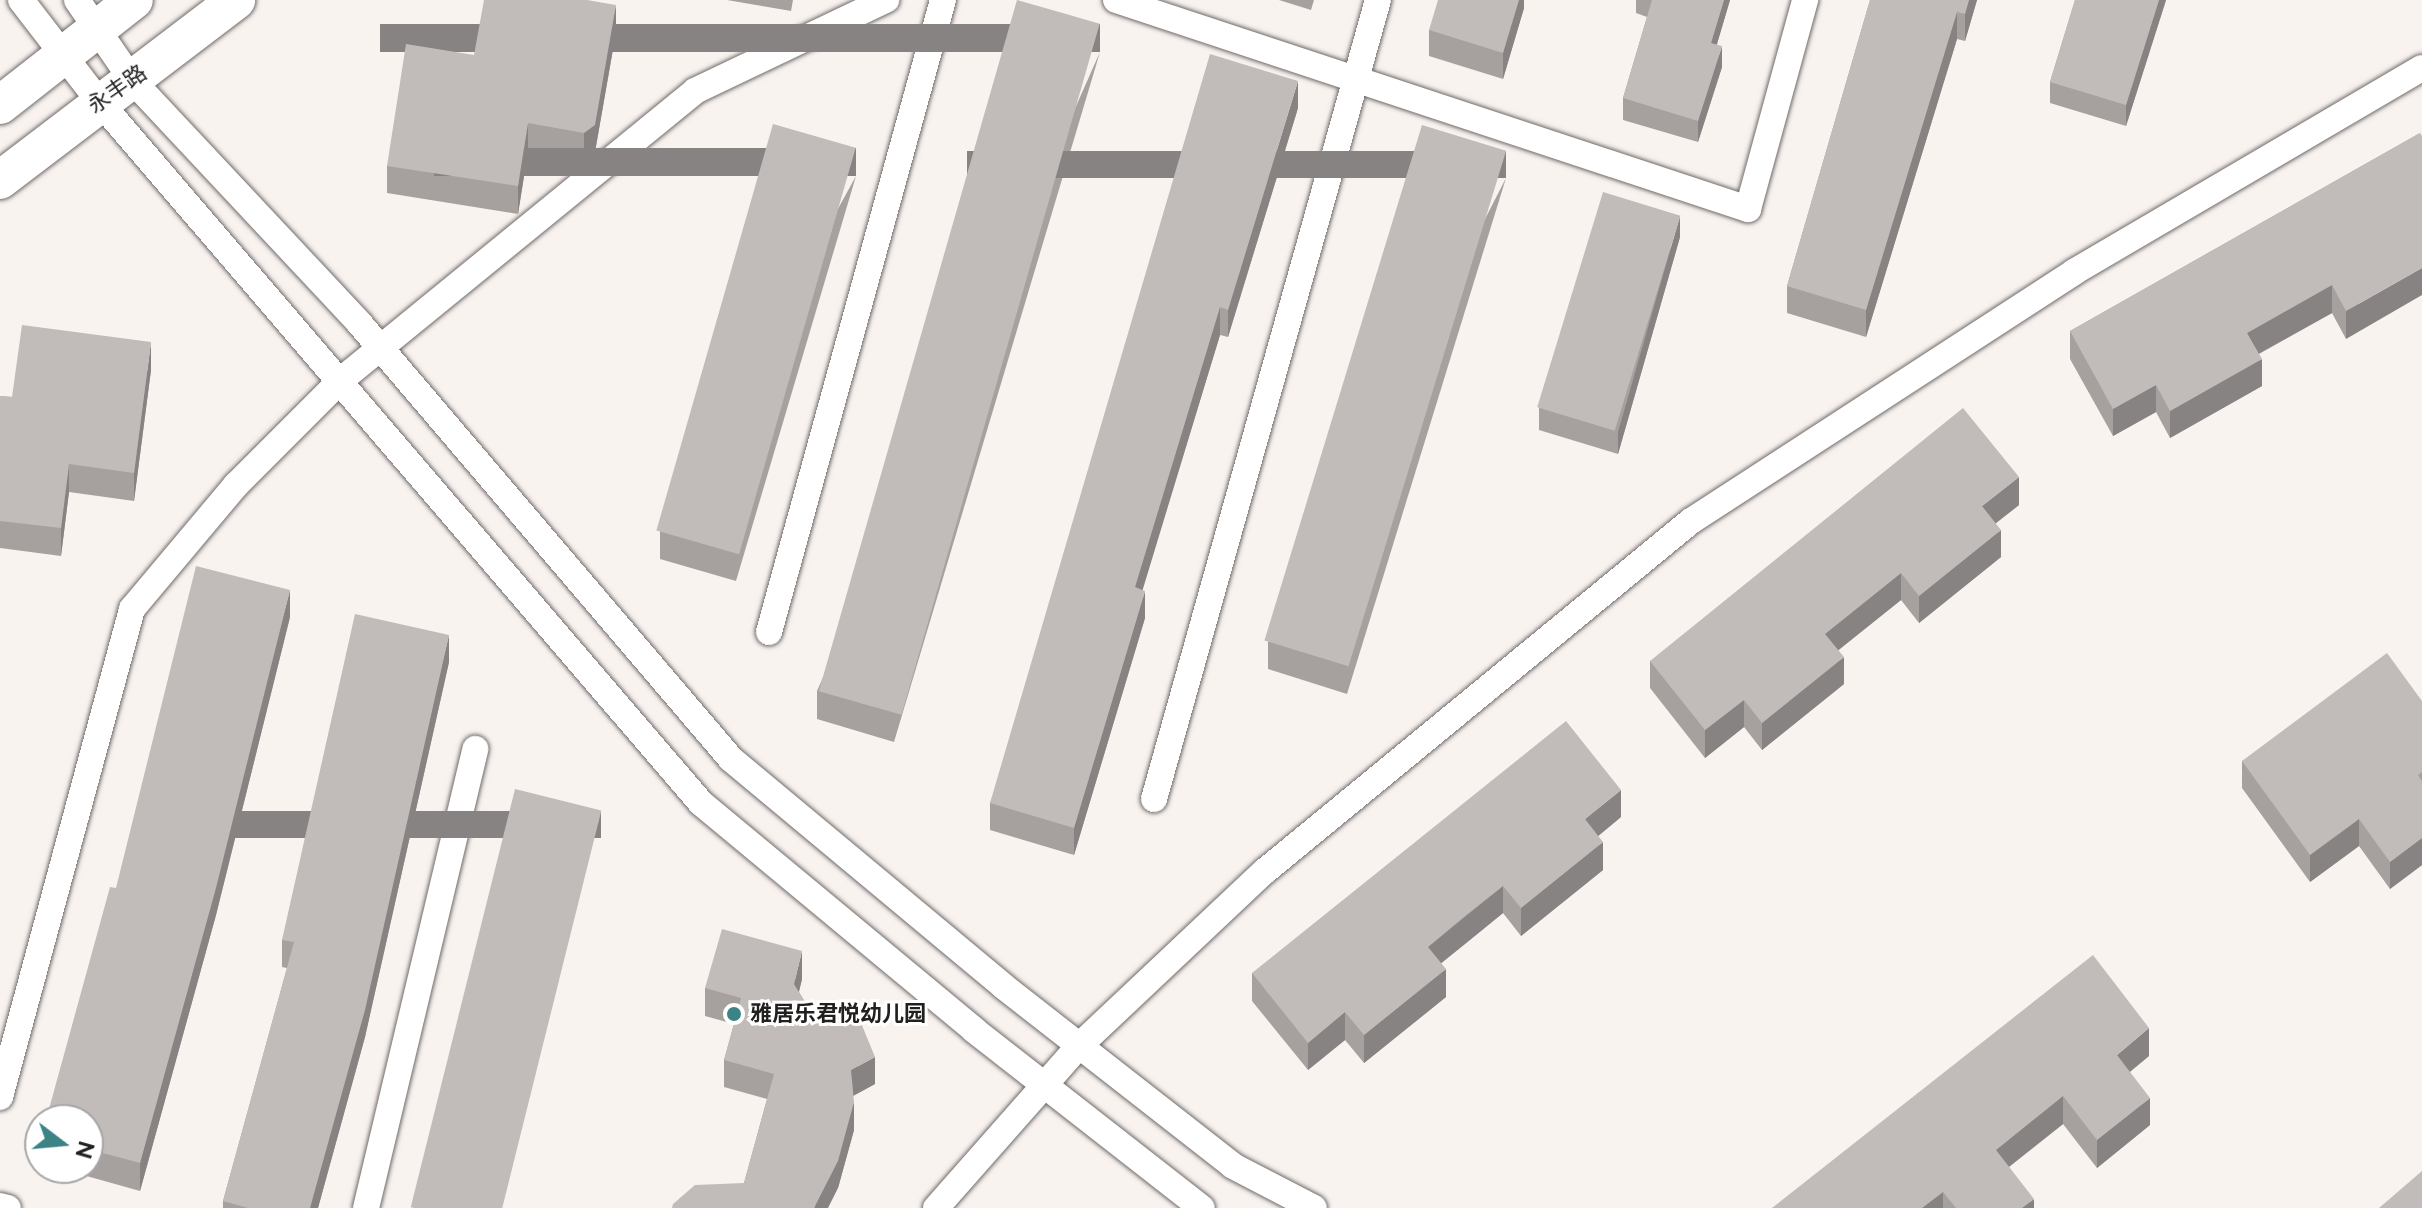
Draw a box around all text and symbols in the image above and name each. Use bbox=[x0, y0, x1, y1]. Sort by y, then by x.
street label: 永丰路 bbox=[82, 59, 152, 119]
place label: 雅居乐君悦幼儿园 bbox=[750, 1001, 926, 1027]
marker: 雅居乐君悦幼儿园 bbox=[725, 1005, 743, 1023]
north arrow bbox=[24, 1104, 104, 1184]
text: N bbox=[70, 1138, 100, 1162]

